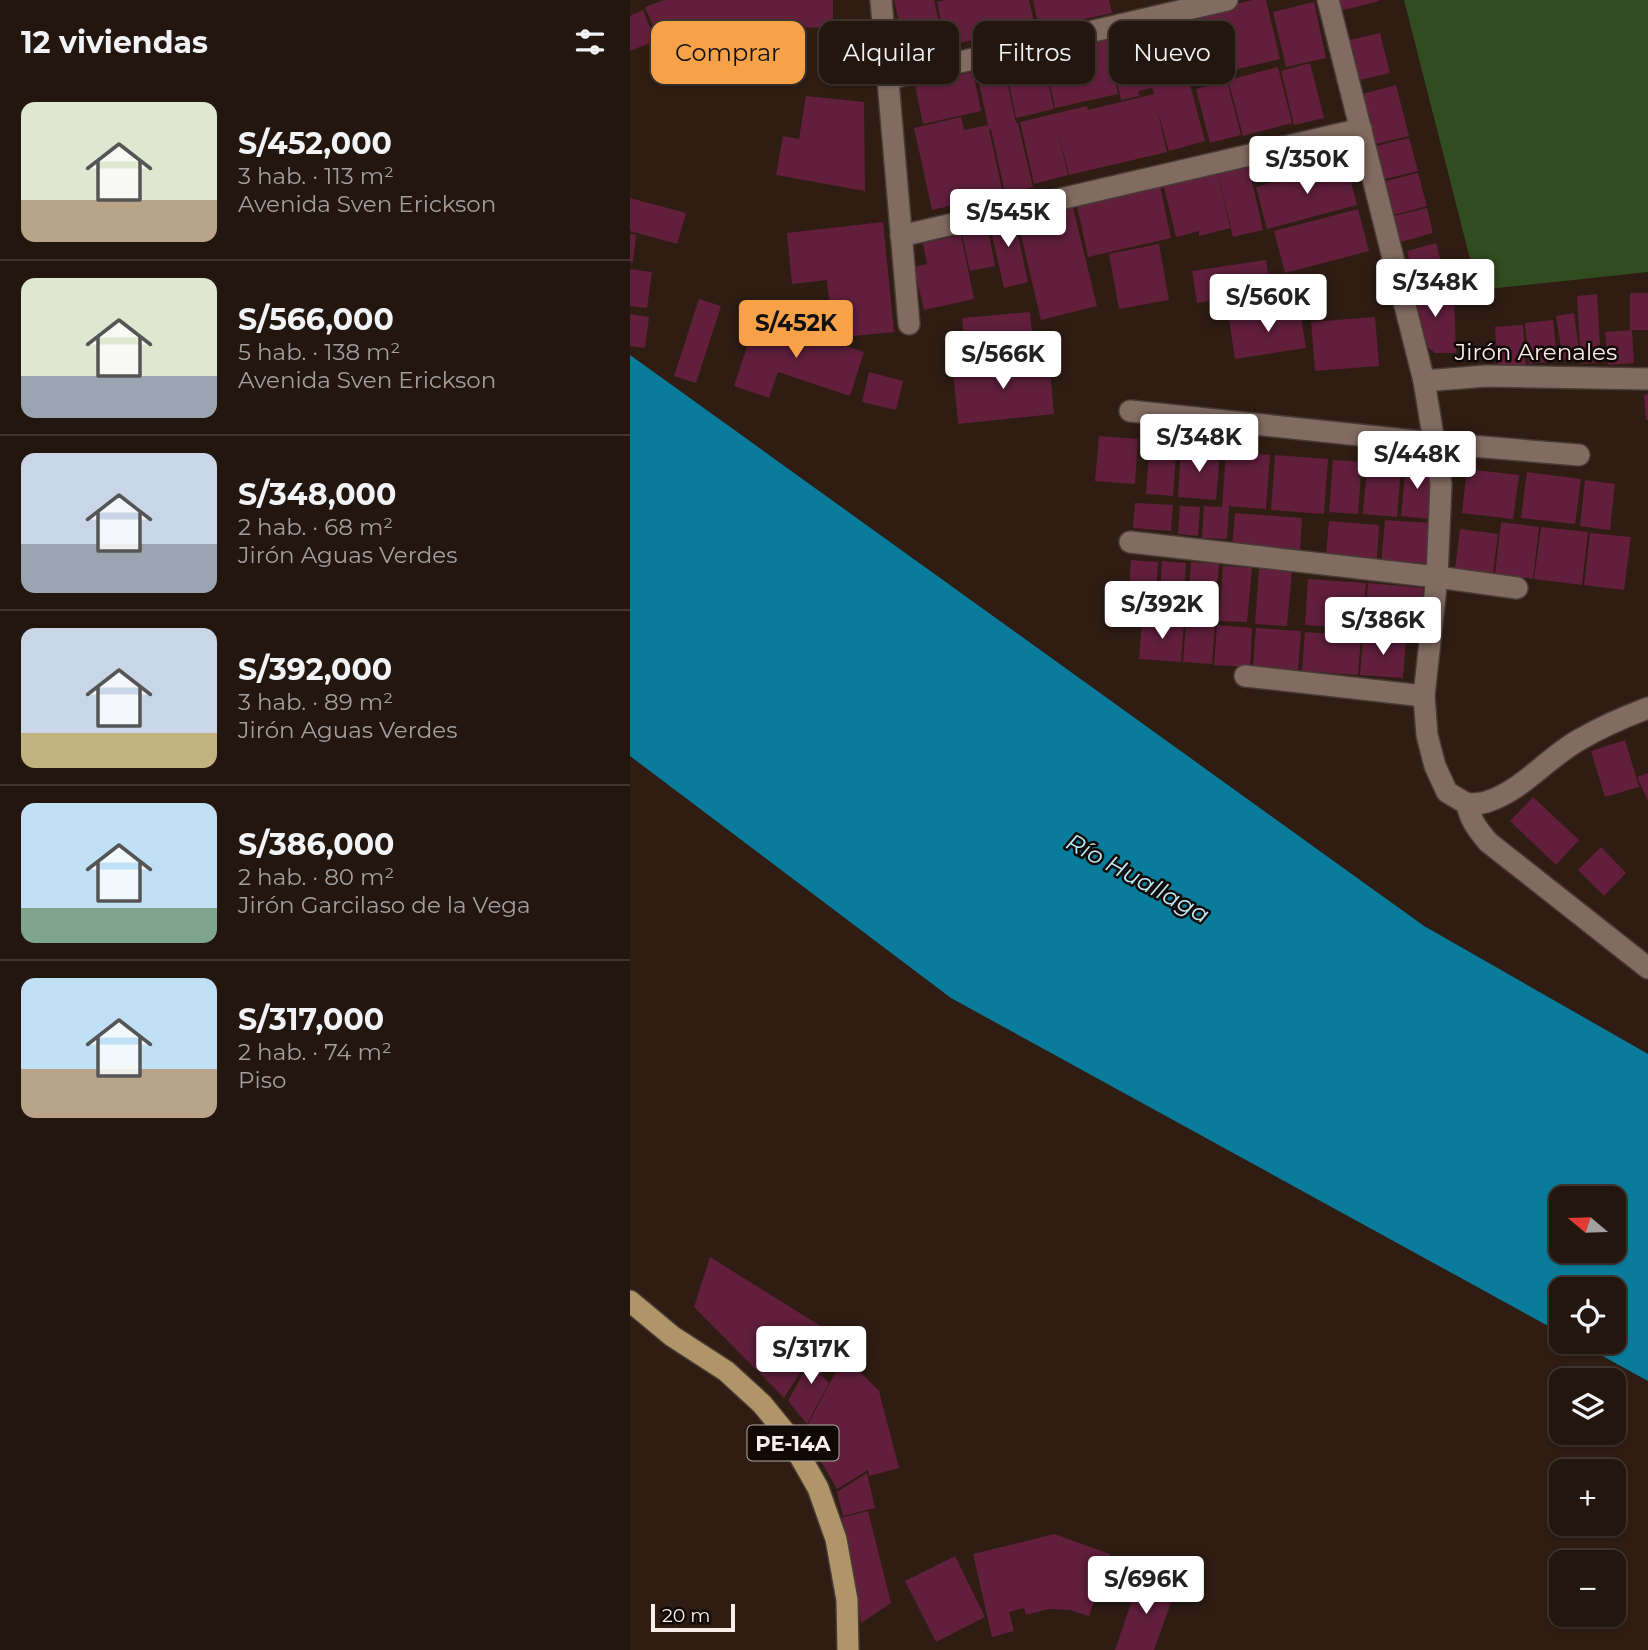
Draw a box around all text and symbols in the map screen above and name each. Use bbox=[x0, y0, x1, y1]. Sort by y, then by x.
chip: Comprar bbox=[651, 21, 805, 84]
chip: Alquilar bbox=[819, 21, 959, 84]
chip: Filtros bbox=[973, 21, 1095, 84]
chip: Nuevo bbox=[1109, 21, 1235, 84]
icon: filters bbox=[571, 23, 609, 61]
text: 12 viviendas bbox=[21, 24, 208, 61]
text: S/452,000 bbox=[238, 125, 392, 162]
icon: home bbox=[77, 130, 161, 214]
pin: S/350K bbox=[1250, 136, 1364, 196]
text: S/350K bbox=[1265, 145, 1349, 173]
text: 3 hab. · 113 m² bbox=[238, 162, 394, 190]
text: Avenida Sven Erickson bbox=[238, 190, 496, 218]
pin: S/545K bbox=[951, 190, 1065, 249]
text: S/545K bbox=[966, 198, 1050, 226]
pin: S/348K bbox=[1378, 260, 1492, 319]
text: S/348K bbox=[1392, 268, 1478, 296]
pin: S/560K bbox=[1211, 274, 1325, 334]
text: S/560K bbox=[1226, 283, 1310, 311]
pin: S/452K bbox=[739, 300, 853, 360]
text: S/566,000 bbox=[238, 301, 394, 338]
icon: home bbox=[77, 306, 161, 390]
text: S/452K bbox=[755, 309, 837, 337]
pin: S/566K bbox=[946, 332, 1060, 391]
text: 5 hab. · 138 m² bbox=[238, 338, 400, 366]
street label: Jirón Arenales bbox=[1454, 338, 1617, 366]
text: S/566K bbox=[961, 340, 1045, 368]
text: Avenida Sven Erickson bbox=[238, 366, 496, 394]
pin: S/348K bbox=[1142, 414, 1256, 474]
text: S/348K bbox=[1156, 423, 1242, 451]
pin: S/448K bbox=[1360, 432, 1474, 491]
text: S/448K bbox=[1374, 440, 1460, 468]
text: S/348,000 bbox=[238, 476, 396, 513]
icon: home bbox=[77, 481, 161, 565]
text: 2 hab. · 68 m² bbox=[238, 513, 393, 541]
text: Jirón Aguas Verdes bbox=[238, 541, 457, 569]
pin: S/392K bbox=[1105, 582, 1219, 641]
text: S/392K bbox=[1121, 590, 1203, 618]
pin: S/386K bbox=[1326, 598, 1440, 657]
text: S/386K bbox=[1341, 606, 1425, 634]
text: S/392,000 bbox=[238, 651, 392, 688]
icon: home bbox=[77, 656, 161, 740]
text: 3 hab. · 89 m² bbox=[238, 688, 393, 716]
text: Jirón Aguas Verdes bbox=[238, 716, 457, 744]
text: S/386,000 bbox=[238, 826, 394, 863]
water label: Río Huallaga bbox=[1061, 827, 1215, 929]
icon: home bbox=[77, 831, 161, 915]
text: 2 hab. · 80 m² bbox=[238, 863, 394, 891]
text: Jirón Garcilaso de la Vega bbox=[238, 891, 531, 919]
text: S/317,000 bbox=[238, 1001, 384, 1038]
icon: home bbox=[77, 1006, 161, 1090]
text: 2 hab. · 74 m² bbox=[238, 1038, 392, 1066]
text: Piso bbox=[238, 1066, 286, 1094]
north arrow bbox=[1549, 1186, 1626, 1264]
map controls bbox=[1549, 1186, 1626, 1627]
button: locate bbox=[1549, 1277, 1626, 1354]
pin: S/317K bbox=[754, 1326, 868, 1386]
text: S/317K bbox=[772, 1335, 850, 1363]
button: layers bbox=[1549, 1368, 1626, 1445]
road number: PE-14A bbox=[748, 1426, 838, 1460]
button: + bbox=[1549, 1459, 1626, 1536]
button: − bbox=[1549, 1550, 1626, 1627]
pin: S/696K bbox=[1089, 1556, 1203, 1616]
text: S/696K bbox=[1104, 1565, 1188, 1593]
scale bar bbox=[651, 1601, 735, 1633]
text: 20 m bbox=[662, 1604, 710, 1627]

